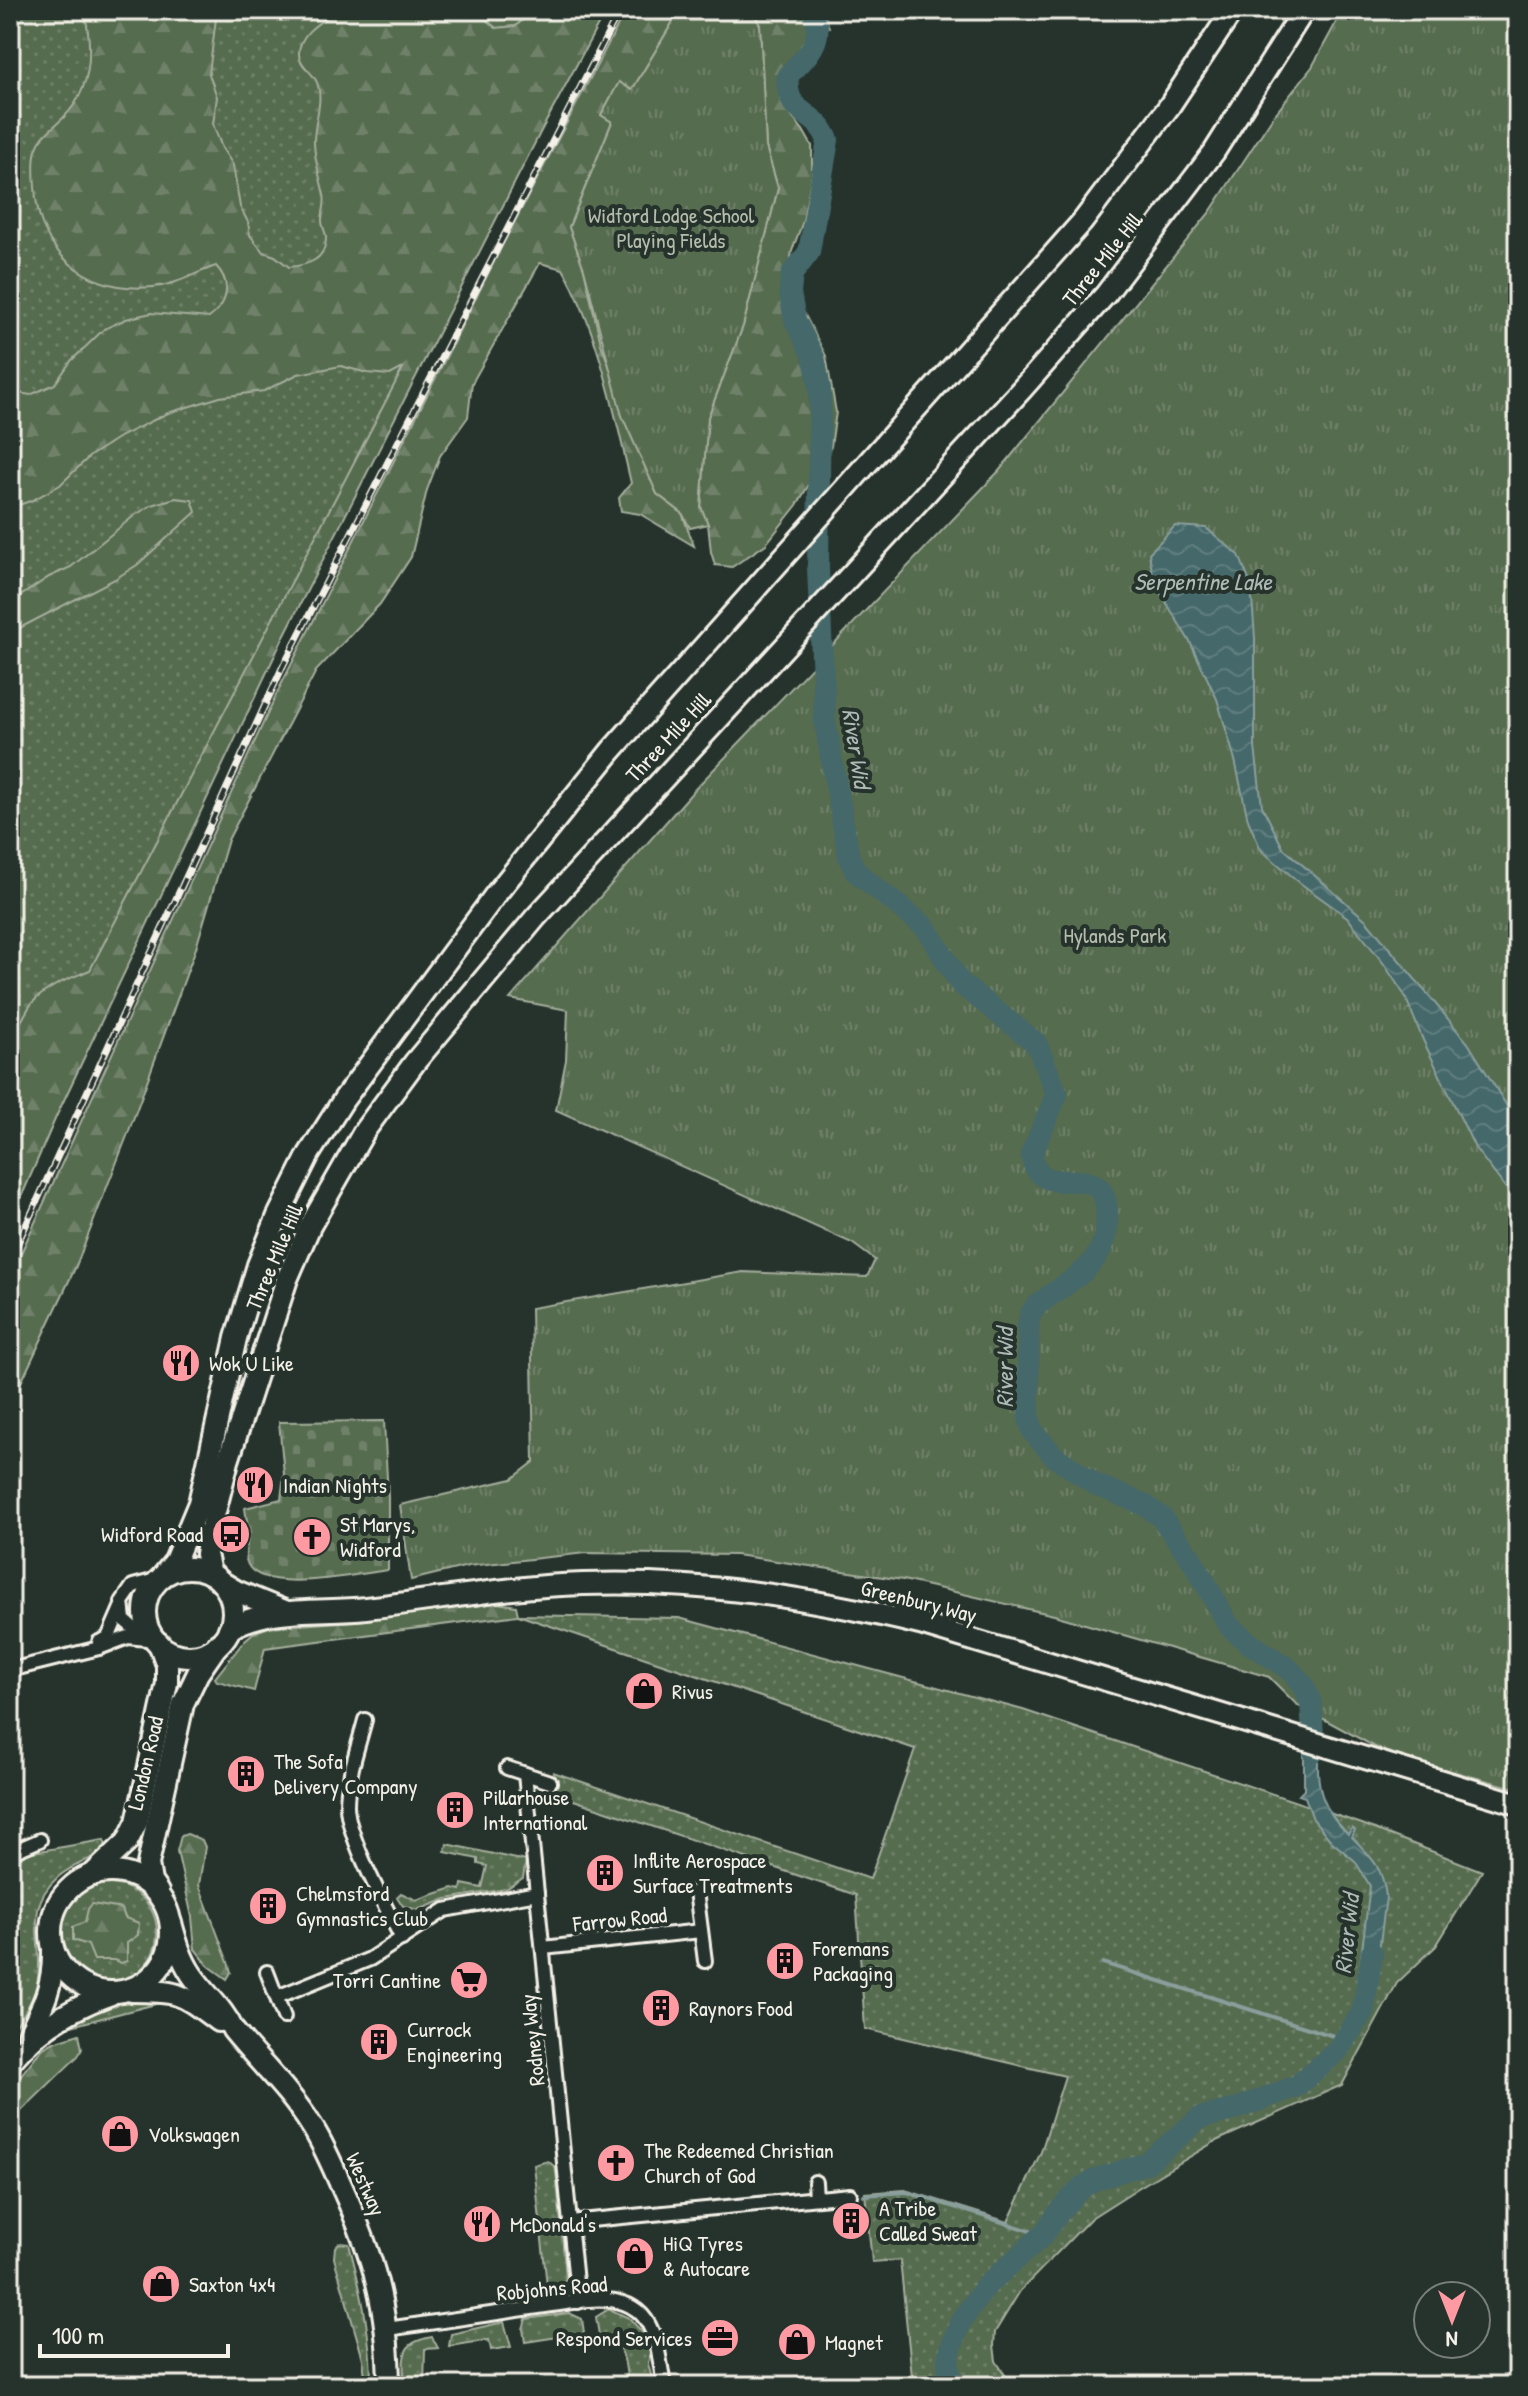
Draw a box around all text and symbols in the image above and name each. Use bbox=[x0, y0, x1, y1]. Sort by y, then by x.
park label: Widford Lodge School Playing Fields bbox=[588, 200, 754, 255]
street label: Three Mile Hill bbox=[1055, 205, 1150, 312]
water label: Serpentine Lake bbox=[1134, 565, 1273, 598]
street label: Three Mile Hill bbox=[619, 685, 718, 789]
water label: River Wid bbox=[835, 706, 880, 793]
park label: Hylands Park bbox=[1064, 920, 1166, 950]
street label: Three Mile Hill bbox=[238, 1199, 310, 1315]
water label: River Wid bbox=[988, 1325, 1020, 1408]
restaurant icon: Wok U Like bbox=[160, 1342, 202, 1384]
place label: Wok U Like bbox=[209, 1348, 294, 1378]
restaurant icon: Indian Nights bbox=[234, 1464, 276, 1506]
place label: Indian Nights bbox=[283, 1470, 387, 1500]
place label: St Marys, Widford bbox=[340, 1509, 415, 1564]
bus stop icon: Widford Road bbox=[210, 1513, 252, 1555]
church icon: St Marys, Widford bbox=[291, 1516, 333, 1558]
place label: Widford Road bbox=[101, 1519, 203, 1549]
street label: Greenbury Way bbox=[858, 1572, 980, 1630]
shop icon: Rivus bbox=[623, 1670, 665, 1712]
place label: Rivus bbox=[672, 1676, 713, 1706]
street label: London Road bbox=[120, 1713, 170, 1813]
place label: The Sofa Delivery Company bbox=[274, 1746, 418, 1801]
building icon: The Sofa Delivery Company bbox=[225, 1753, 267, 1795]
place label: Pillarhouse International bbox=[483, 1782, 587, 1837]
building icon: Pillarhouse International bbox=[434, 1789, 476, 1831]
place label: Inflite Aerospace Surface Treatments bbox=[633, 1845, 793, 1900]
building icon: Inflite Aerospace Surface Treatments bbox=[584, 1852, 626, 1894]
place label: Chelmsford Gymnastics Club bbox=[296, 1878, 428, 1933]
building icon: Chelmsford Gymnastics Club bbox=[247, 1885, 289, 1927]
water label: River Wid bbox=[1326, 1889, 1366, 1975]
street label: Farrow Road bbox=[571, 1899, 669, 1939]
place label: Foremans Packaging bbox=[812, 1933, 893, 1988]
building icon: Foremans Packaging bbox=[764, 1940, 806, 1982]
supermarket icon: Torri Cantine bbox=[448, 1959, 490, 2001]
place label: Torri Cantine bbox=[333, 1965, 441, 1995]
building icon: Raynors Food bbox=[640, 1987, 682, 2029]
street label: Rodney Way bbox=[512, 1993, 552, 2087]
place label: Raynors Food bbox=[689, 1993, 793, 2023]
place label: Currock Engineering bbox=[407, 2014, 502, 2069]
building icon: Currock Engineering bbox=[358, 2021, 400, 2063]
shop icon: Volkswagen bbox=[99, 2113, 141, 2155]
place label: Volkswagen bbox=[148, 2119, 240, 2149]
place label: The Redeemed Christian Church of God bbox=[644, 2135, 834, 2190]
church icon: The Redeemed Christian Church of God bbox=[595, 2142, 637, 2184]
street label: Westway bbox=[339, 2148, 393, 2220]
place label: A Tribe Called Sweat bbox=[879, 2193, 977, 2248]
building icon: A Tribe Called Sweat bbox=[830, 2200, 872, 2242]
restaurant icon: McDonald's bbox=[461, 2203, 503, 2245]
place label: McDonald's bbox=[510, 2209, 596, 2239]
place label: HiQ Tyres & Autocare bbox=[663, 2228, 750, 2283]
shop icon: HiQ Tyres & Autocare bbox=[614, 2235, 656, 2277]
shop icon: Saxton 4x4 bbox=[140, 2263, 182, 2305]
street label: Robjohns Road bbox=[496, 2268, 609, 2308]
place label: Saxton 4x4 bbox=[189, 2269, 275, 2299]
north arrow bbox=[1412, 2280, 1492, 2360]
scale bar bbox=[40, 2308, 228, 2358]
office icon: Respond Services bbox=[699, 2317, 741, 2359]
text: 100 m bbox=[52, 2319, 104, 2351]
shop icon: Magnet bbox=[776, 2321, 818, 2363]
place label: Respond Services bbox=[556, 2323, 692, 2353]
text: N bbox=[1446, 2325, 1458, 2355]
place label: Magnet bbox=[825, 2327, 883, 2357]

